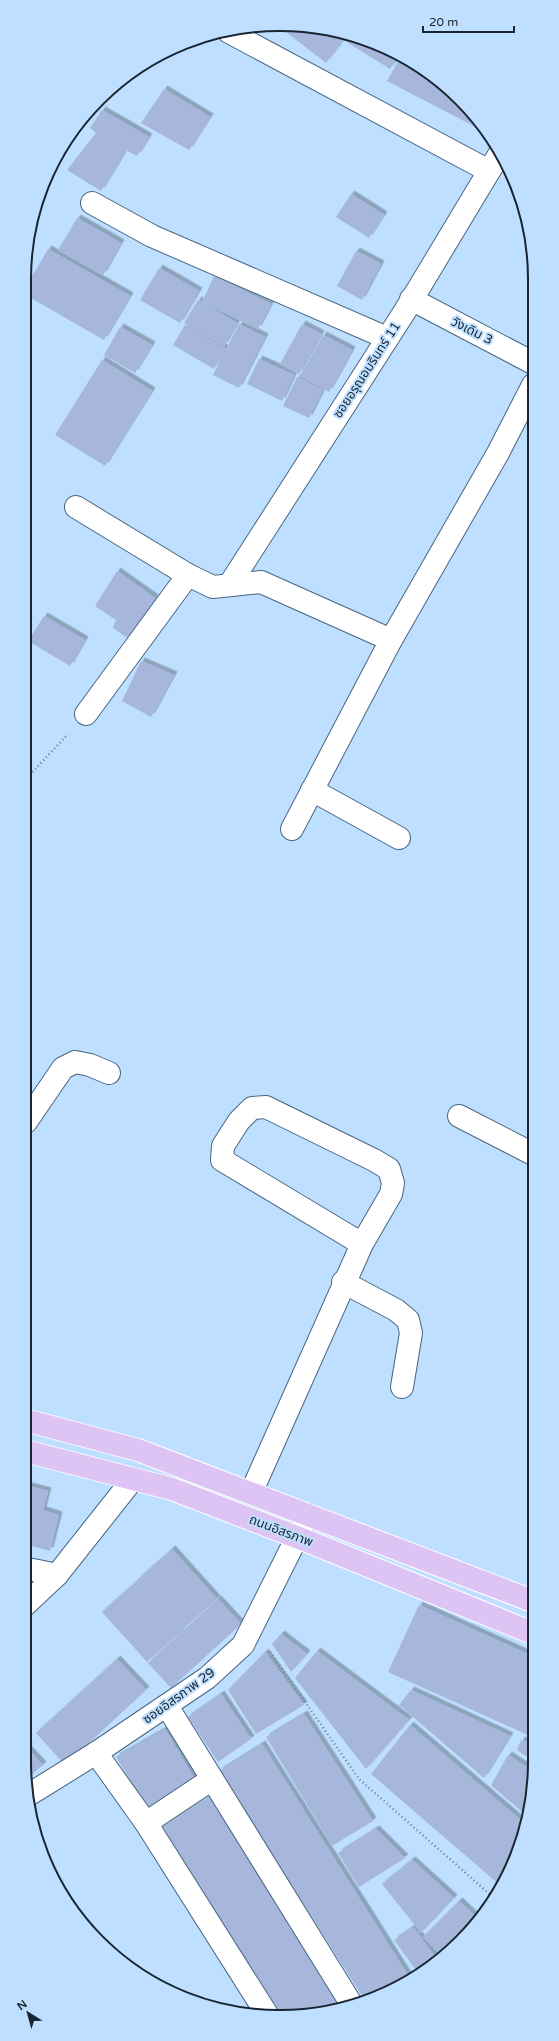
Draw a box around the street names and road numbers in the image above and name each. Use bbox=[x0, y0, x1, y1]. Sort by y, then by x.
street label: วังเดิม 3 bbox=[448, 314, 496, 348]
street label: ซอยอรุณอมรินทร์ 11 bbox=[330, 319, 404, 421]
street label: ถนนอิสรภาพ bbox=[247, 1511, 315, 1551]
street label: ซอยอิสรภาพ 29 bbox=[140, 1664, 218, 1728]

